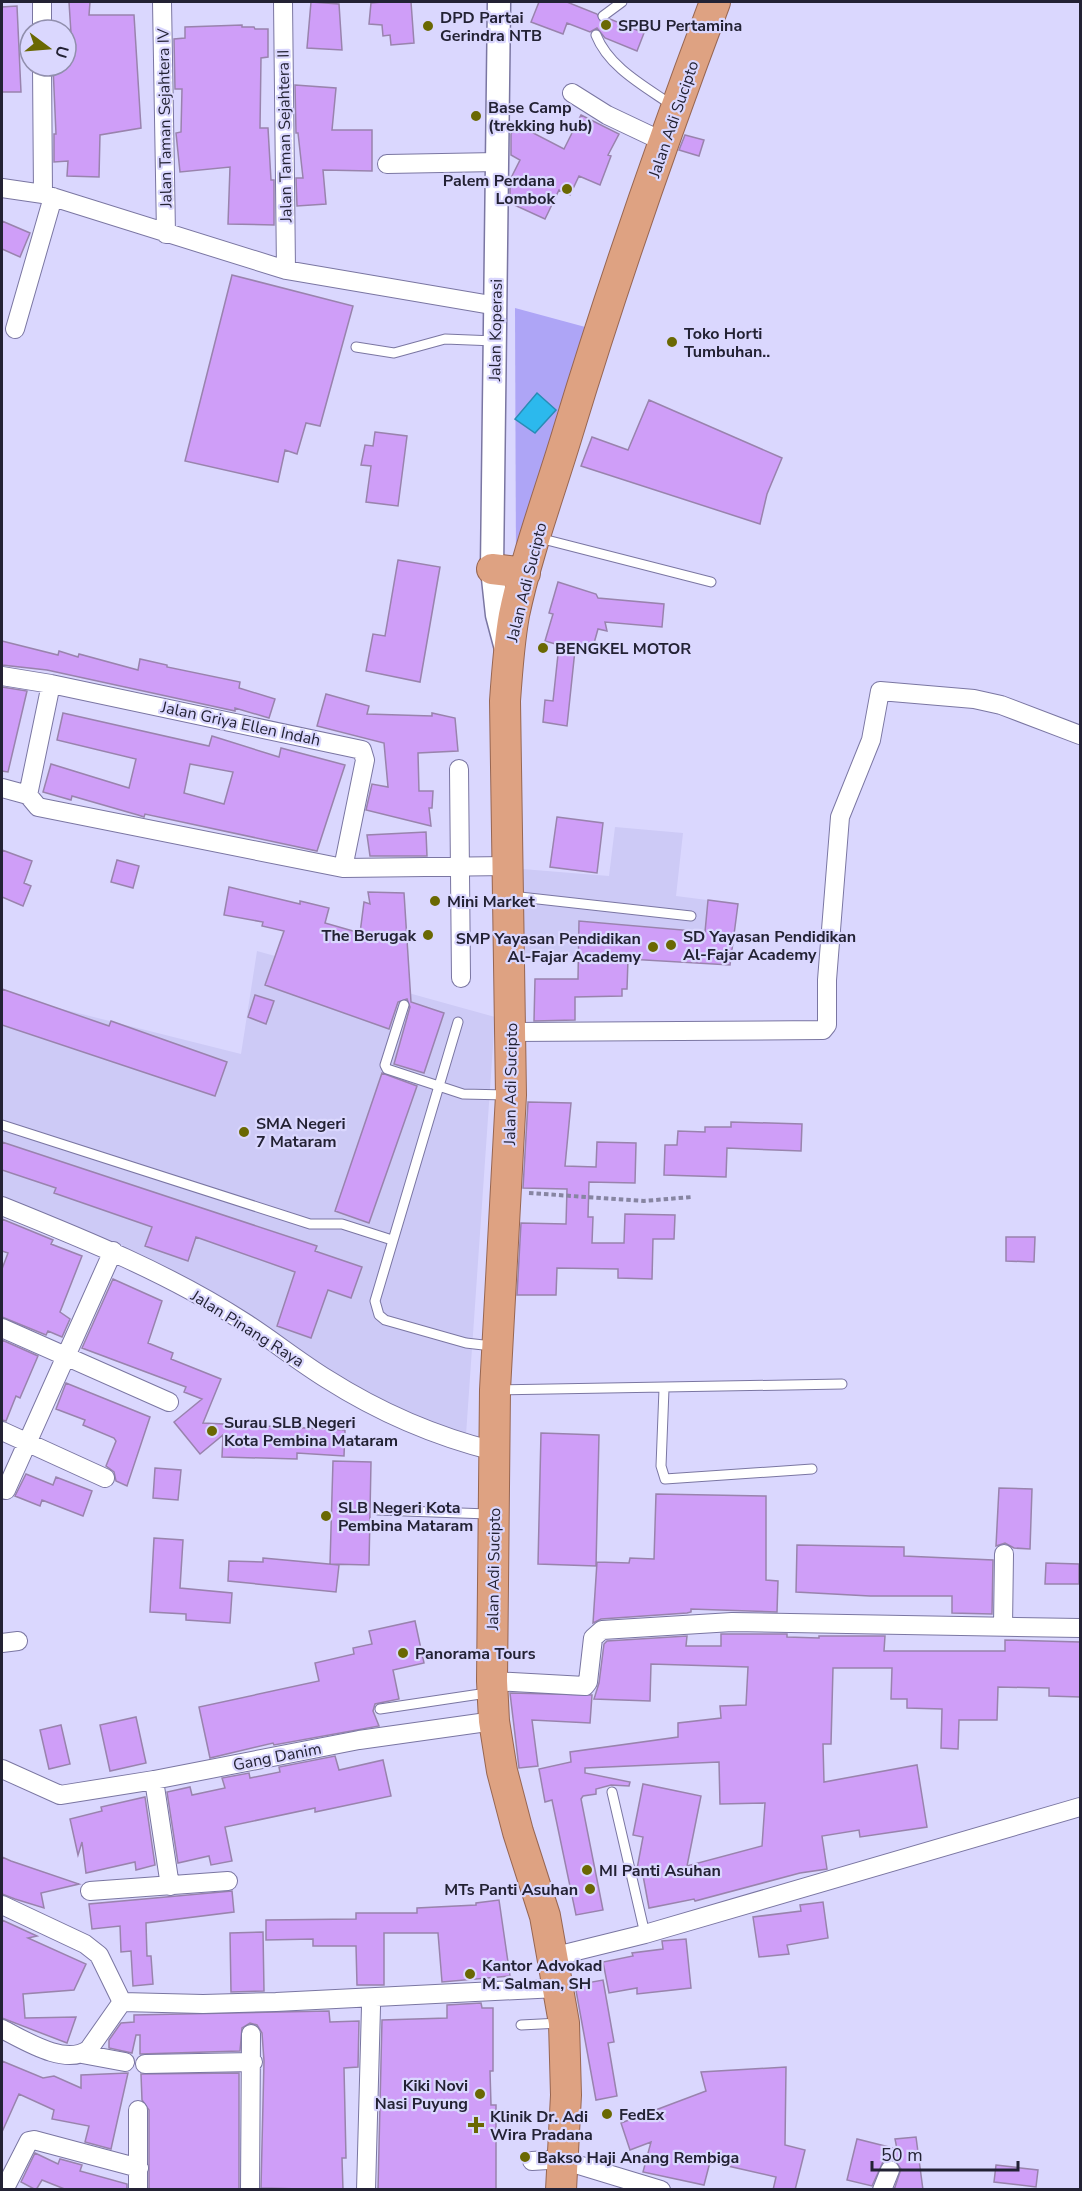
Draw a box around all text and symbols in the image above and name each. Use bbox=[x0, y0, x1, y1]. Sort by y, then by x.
place label: DPD Partai Gerindra NTB bbox=[440, 7, 542, 47]
place label: SPBU Pertamina bbox=[618, 15, 742, 37]
north arrow bbox=[18, 18, 78, 78]
marker: SPBU Pertamina bbox=[599, 18, 613, 32]
marker: DPD Partai Gerindra NTB bbox=[421, 19, 435, 33]
street label: Jalan Taman Sejahtera IV bbox=[152, 27, 178, 209]
text: U bbox=[49, 43, 74, 61]
street label: Jalan Taman Sejahtera II bbox=[272, 50, 298, 223]
street label: Jalan Adi Sucipto bbox=[643, 58, 704, 182]
place label: Base Camp (trekking hub) bbox=[488, 97, 593, 137]
marker: Base Camp (trekking hub) bbox=[469, 109, 483, 123]
place label: Palem Perdana Lombok bbox=[443, 170, 555, 210]
marker: Palem Perdana Lombok bbox=[560, 182, 574, 196]
street label: Jalan Koperasi bbox=[484, 279, 508, 382]
place label: Toko Horti Tumbuhan.. bbox=[684, 323, 770, 363]
marker: Toko Horti Tumbuhan.. bbox=[665, 335, 679, 349]
street label: Jalan Adi Sucipto bbox=[501, 520, 552, 645]
place label: BENGKEL MOTOR bbox=[555, 638, 691, 660]
marker: BENGKEL MOTOR bbox=[536, 641, 550, 655]
street label: Jalan Griya Ellen Indah bbox=[158, 696, 322, 752]
place label: Mini Market bbox=[447, 891, 536, 913]
marker: Mini Market bbox=[428, 894, 442, 908]
place label: The Berugak bbox=[322, 925, 416, 947]
place label: SD Yayasan Pendidikan Al-Fajar Academy bbox=[683, 926, 856, 966]
marker: The Berugak bbox=[421, 928, 435, 942]
place label: SMP Yayasan Pendidikan Al-Fajar Academy bbox=[456, 928, 642, 968]
marker: SD Yayasan Pendidikan Al-Fajar Academy bbox=[664, 938, 678, 952]
marker: SMP Yayasan Pendidikan Al-Fajar Academy bbox=[646, 940, 660, 954]
street label: Jalan Adi Sucipto bbox=[499, 1023, 523, 1146]
place label: SMA Negeri 7 Mataram bbox=[256, 1113, 346, 1153]
marker: SMA Negeri 7 Mataram bbox=[237, 1125, 251, 1139]
street label: Jalan Pinang Raya bbox=[186, 1285, 308, 1373]
place label: Surau SLB Negeri Kota Pembina Mataram bbox=[224, 1412, 398, 1452]
marker: Surau SLB Negeri Kota Pembina Mataram bbox=[205, 1424, 219, 1438]
place label: SLB Negeri Kota Pembina Mataram bbox=[338, 1497, 473, 1537]
street label: Jalan Adi Sucipto bbox=[482, 1508, 506, 1631]
marker: SLB Negeri Kota Pembina Mataram bbox=[319, 1509, 333, 1523]
place label: Panorama Tours bbox=[415, 1643, 536, 1665]
marker: Panorama Tours bbox=[396, 1646, 410, 1660]
street label: Gang Danim bbox=[231, 1738, 323, 1776]
place label: MI Panti Asuhan bbox=[599, 1860, 721, 1882]
marker: MI Panti Asuhan bbox=[580, 1863, 594, 1877]
place label: MTs Panti Asuhan bbox=[444, 1879, 578, 1901]
marker: MTs Panti Asuhan bbox=[583, 1882, 597, 1896]
place label: Kantor Advokad M. Salman, SH bbox=[482, 1955, 602, 1995]
marker: Kantor Advokad M. Salman, SH bbox=[463, 1967, 477, 1981]
place label: Kiki Novi Nasi Puyung bbox=[375, 2075, 468, 2115]
marker: Kiki Novi Nasi Puyung bbox=[473, 2087, 487, 2101]
place label: FedEx bbox=[619, 2104, 665, 2126]
place label: Klinik Dr. Adi Wira Pradana bbox=[490, 2106, 593, 2146]
marker: FedEx bbox=[600, 2107, 614, 2121]
marker: Klinik Dr. Adi Wira Pradana bbox=[467, 2116, 485, 2134]
scale bar bbox=[872, 2134, 1018, 2172]
text: 50 m bbox=[881, 2143, 923, 2167]
place label: Bakso Haji Anang Rembiga bbox=[537, 2147, 739, 2169]
marker: Bakso Haji Anang Rembiga bbox=[518, 2150, 532, 2164]

